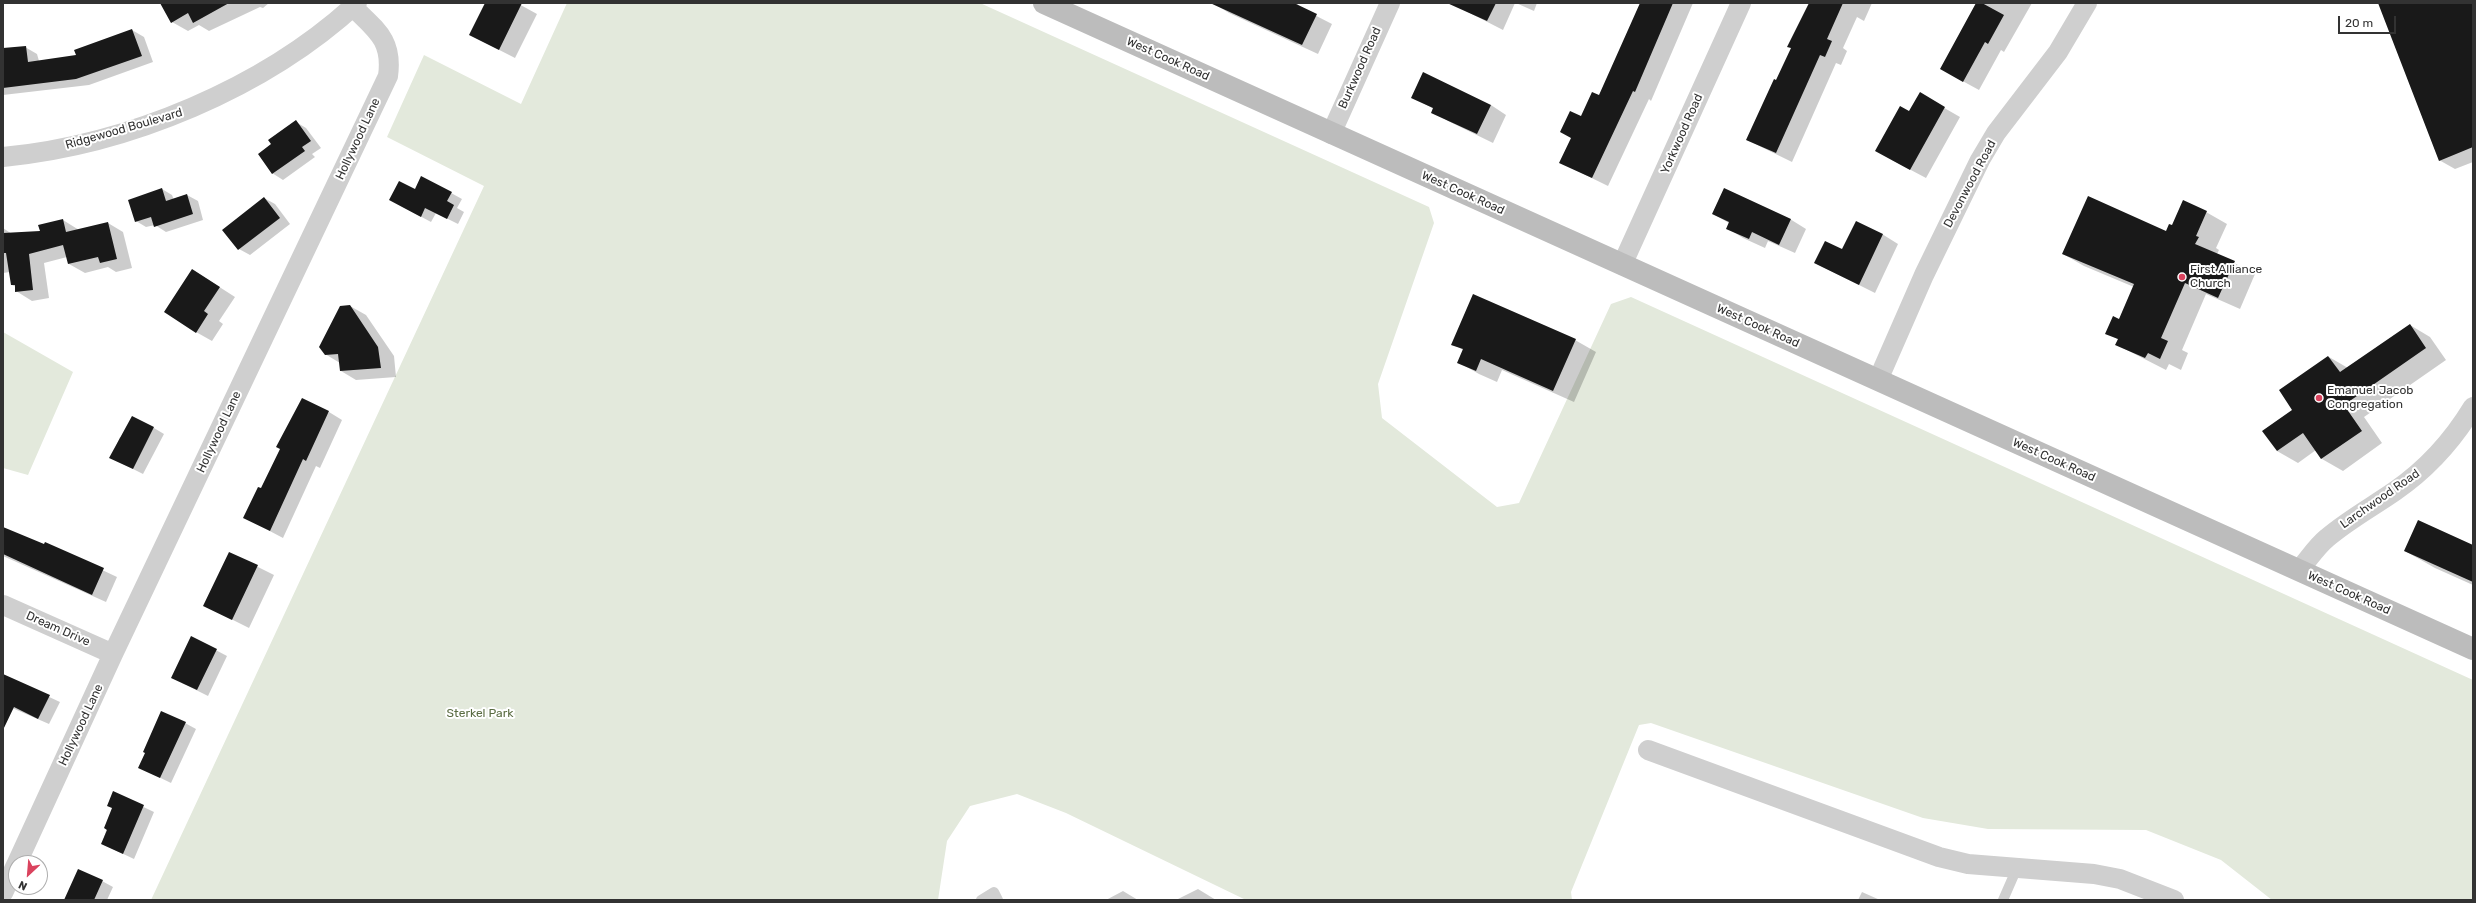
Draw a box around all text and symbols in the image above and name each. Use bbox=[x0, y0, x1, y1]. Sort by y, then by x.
scale bar bbox=[2340, 8, 2398, 34]
text: 20 m bbox=[2345, 16, 2373, 30]
street label: Burkwood Road bbox=[1336, 25, 1384, 111]
street label: West Cook Road bbox=[1124, 34, 1212, 84]
street label: Yorkwood Road bbox=[1658, 92, 1706, 176]
street label: Hollywood Lane bbox=[333, 96, 383, 182]
street label: Ridgewood Boulevard bbox=[64, 105, 184, 153]
street label: Devonwood Road bbox=[1941, 138, 1999, 230]
street label: West Cook Road bbox=[1419, 168, 1507, 218]
place label: First Alliance Church bbox=[2190, 263, 2262, 291]
marker: First Alliance Church bbox=[2177, 272, 2187, 282]
street label: West Cook Road bbox=[1714, 301, 1802, 351]
place label: Emanuel Jacob Congregation bbox=[2327, 384, 2413, 412]
street label: Hollywood Lane bbox=[194, 389, 244, 475]
marker: Emanuel Jacob Congregation bbox=[2314, 393, 2324, 403]
street label: West Cook Road bbox=[2010, 435, 2098, 485]
street label: Larchwood Road bbox=[2338, 466, 2422, 532]
street label: West Cook Road bbox=[2305, 568, 2393, 618]
street label: Dream Drive bbox=[24, 608, 92, 650]
street label: Hollywood Lane bbox=[56, 682, 106, 768]
park label: Sterkel Park bbox=[447, 707, 513, 721]
north arrow bbox=[8, 855, 48, 895]
text: N bbox=[17, 878, 29, 893]

